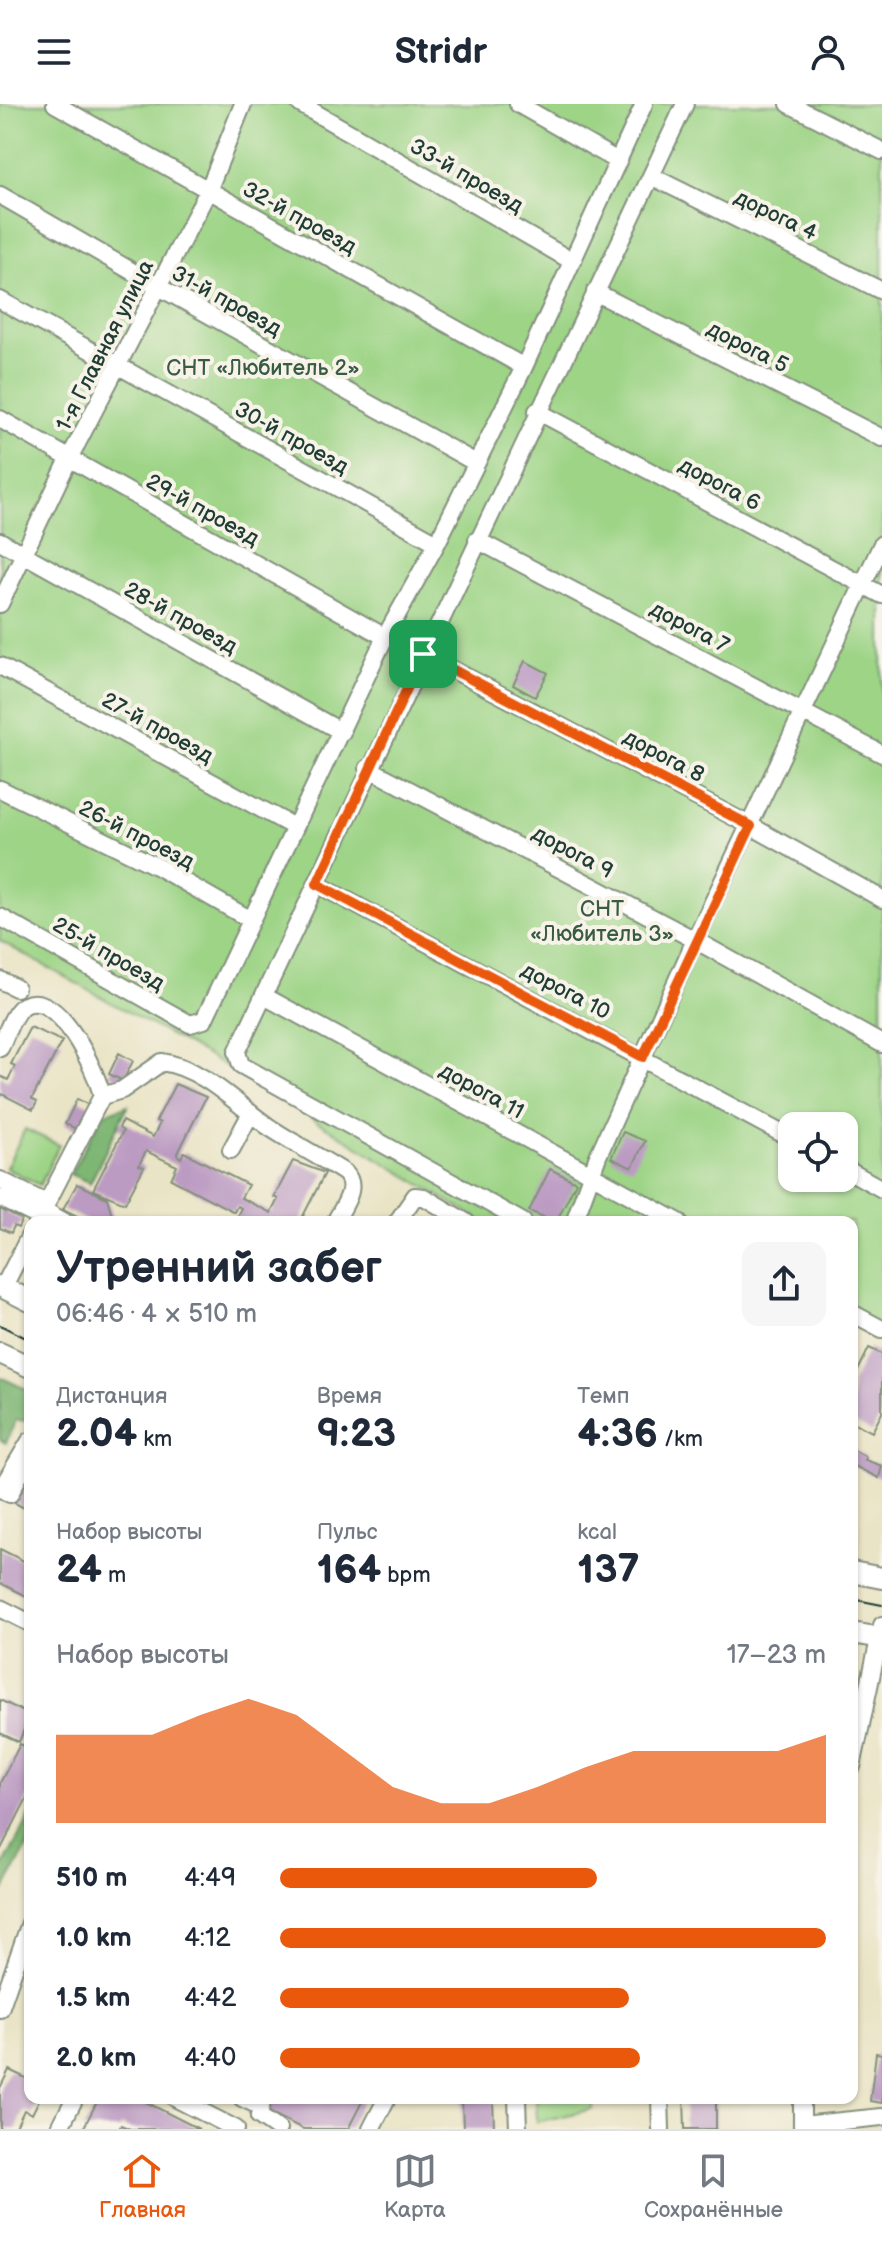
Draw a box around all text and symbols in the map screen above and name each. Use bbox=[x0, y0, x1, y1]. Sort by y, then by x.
icon: menu bbox=[32, 30, 76, 74]
icon: person bbox=[806, 30, 850, 74]
text: Stridr bbox=[395, 31, 487, 74]
street label: 33-й проезд bbox=[405, 133, 528, 220]
street label: 32-й проезд bbox=[238, 176, 361, 261]
street label: дорога 4 bbox=[729, 184, 822, 247]
street label: 1-я Главная улица bbox=[51, 256, 160, 436]
street label: 31-й проезд bbox=[167, 260, 286, 343]
street label: дорога 5 bbox=[702, 315, 793, 379]
park label: СНТ «Любитель 2» bbox=[166, 355, 360, 382]
street label: 30-й проезд bbox=[230, 396, 353, 481]
street label: дорога 6 bbox=[674, 451, 765, 517]
street label: 29-й проезд bbox=[141, 468, 264, 552]
street label: 28-й проезд bbox=[119, 576, 242, 660]
street label: дорога 7 bbox=[645, 595, 734, 660]
pin bbox=[389, 620, 457, 688]
icon: arrive bbox=[401, 632, 445, 676]
street label: 27-й проезд bbox=[97, 687, 218, 770]
street label: дорога 8 bbox=[618, 724, 709, 789]
street label: 26-й проезд bbox=[74, 795, 199, 876]
street label: дорога 9 bbox=[527, 820, 618, 885]
park label: СНТ «Любитель 3» bbox=[530, 896, 674, 948]
street label: 25-й проезд bbox=[47, 911, 169, 997]
street label: дорога 10 bbox=[516, 957, 615, 1026]
street label: дорога 11 bbox=[434, 1057, 528, 1126]
map controls bbox=[778, 1112, 858, 1192]
button: locate bbox=[778, 1112, 858, 1192]
text: Утренний забег bbox=[56, 1242, 382, 1295]
button: share bbox=[742, 1242, 826, 1326]
text: 06:46 · 4 × 510 m bbox=[56, 1299, 257, 1330]
text: Дистанция bbox=[56, 1383, 167, 1410]
text: Время bbox=[317, 1383, 382, 1410]
text: Темп bbox=[577, 1383, 630, 1410]
text: 2.04 bbox=[56, 1410, 137, 1458]
text: 9:23 bbox=[317, 1410, 396, 1458]
text: 4:36 bbox=[577, 1410, 658, 1458]
text: km bbox=[137, 1426, 172, 1453]
text: /km bbox=[658, 1426, 703, 1453]
text: Набор высоты bbox=[56, 1519, 202, 1546]
text: Пульс bbox=[317, 1519, 377, 1546]
text: kcal bbox=[577, 1519, 617, 1546]
text: 24 bbox=[56, 1546, 102, 1594]
text: 164 bbox=[317, 1546, 381, 1594]
text: 137 bbox=[577, 1546, 640, 1594]
text: m bbox=[102, 1562, 126, 1589]
text: bpm bbox=[381, 1562, 431, 1589]
text: Набор высоты bbox=[56, 1640, 229, 1671]
text: 17–23 m bbox=[727, 1640, 826, 1671]
text: 510 m bbox=[56, 1863, 127, 1894]
text: 4:49 bbox=[184, 1863, 236, 1894]
text: 1.0 km bbox=[56, 1923, 132, 1954]
text: 4:12 bbox=[184, 1923, 231, 1954]
text: 1.5 km bbox=[56, 1983, 131, 2014]
text: 4:42 bbox=[184, 1983, 236, 2014]
text: 2.0 km bbox=[56, 2043, 136, 2074]
text: 4:40 bbox=[184, 2043, 236, 2074]
tab: Главная bbox=[99, 2149, 186, 2224]
tab: Карта bbox=[384, 2149, 446, 2224]
tab: Сохранённые bbox=[644, 2149, 783, 2224]

